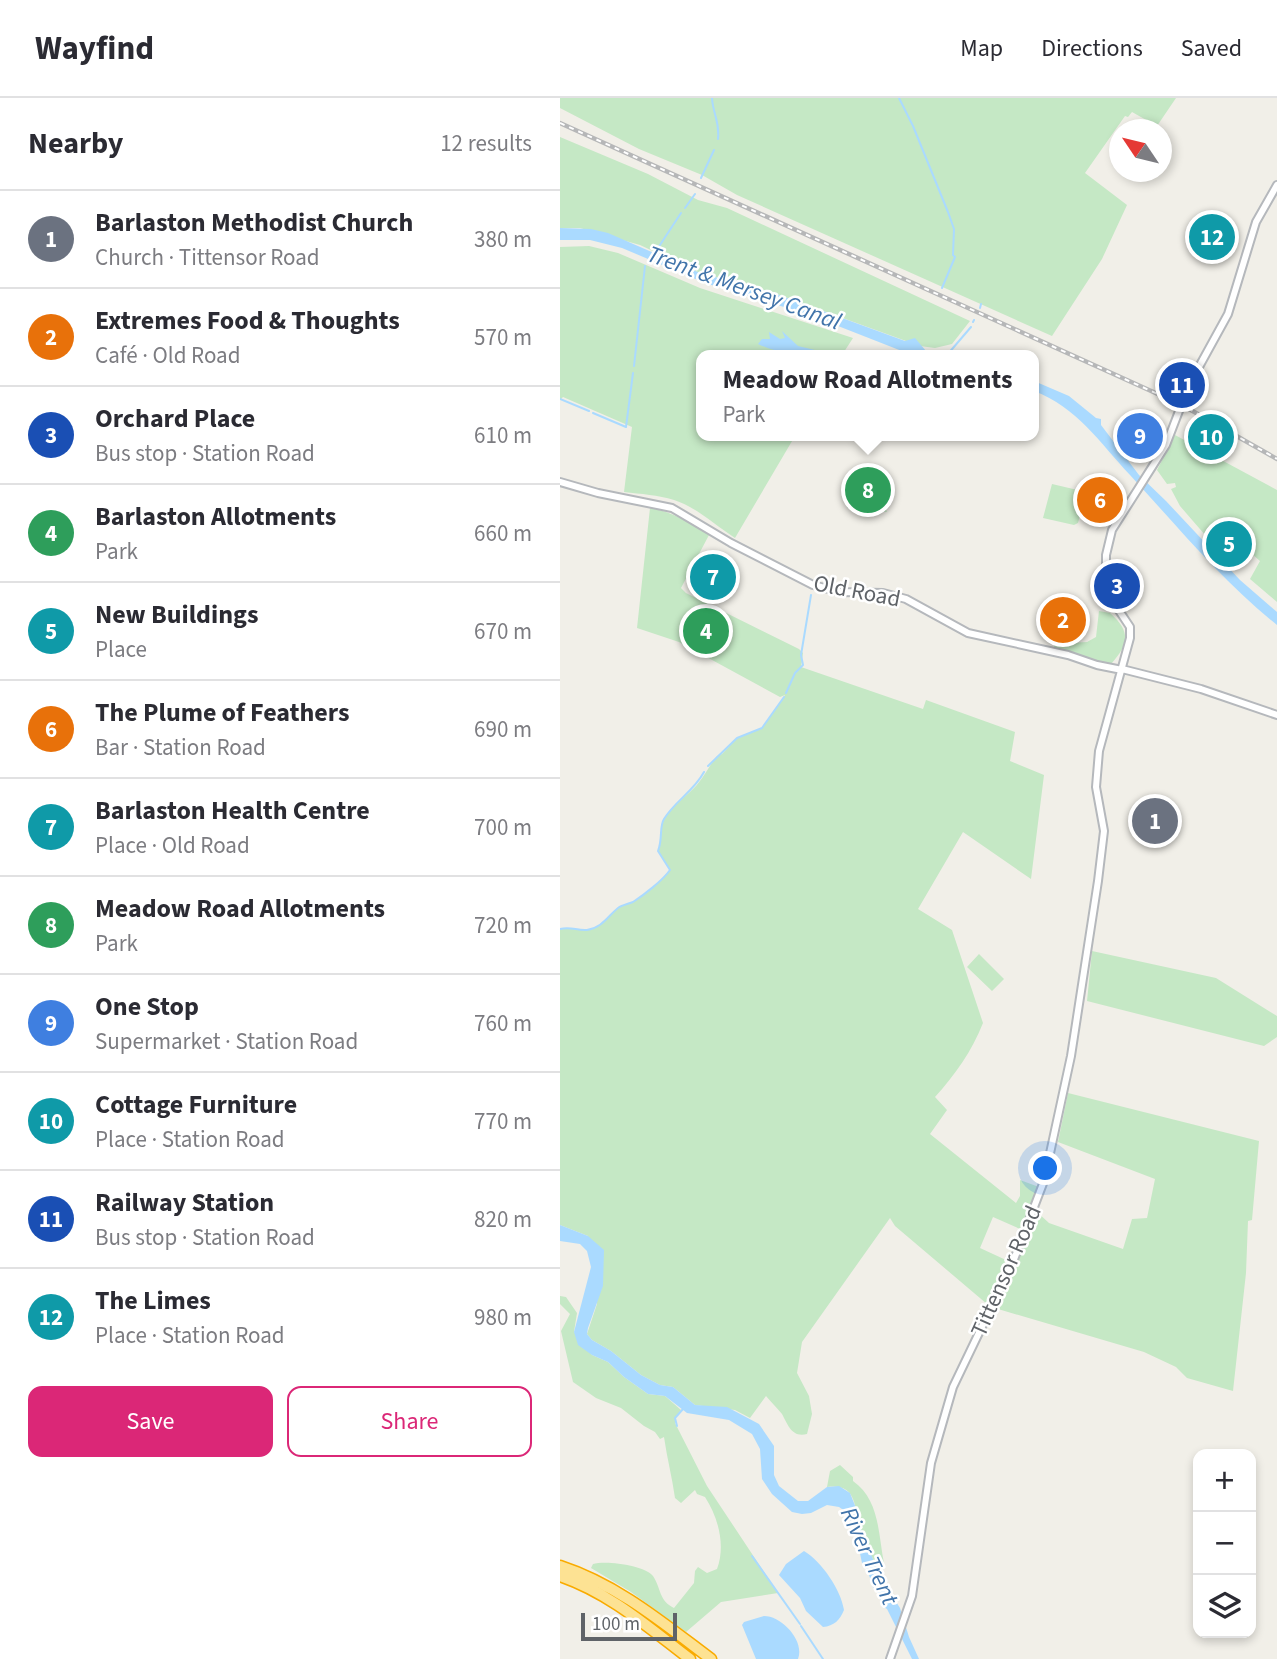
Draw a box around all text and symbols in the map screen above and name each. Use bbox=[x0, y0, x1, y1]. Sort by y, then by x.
text: Wayfind bbox=[35, 25, 154, 72]
text: Map bbox=[960, 31, 1003, 66]
text: Directions bbox=[1041, 31, 1143, 66]
text: Saved bbox=[1181, 31, 1242, 66]
north arrow bbox=[1109, 119, 1172, 182]
text: Nearby bbox=[28, 122, 123, 165]
text: 12 results bbox=[440, 127, 532, 160]
text: Barlaston Methodist Church bbox=[95, 204, 413, 241]
pin: 12 bbox=[1189, 211, 1235, 263]
text: 1 bbox=[45, 223, 57, 256]
text: 380 m bbox=[474, 223, 532, 256]
water label: Trent & Mersey Canal bbox=[642, 237, 846, 339]
text: Church · Tittensor Road bbox=[95, 241, 320, 274]
text: Extremes Food & Thoughts bbox=[95, 302, 400, 339]
text: 2 bbox=[45, 321, 57, 354]
text: 570 m bbox=[474, 321, 532, 354]
text: Café · Old Road bbox=[95, 339, 240, 372]
popup bbox=[696, 350, 1039, 441]
pin: 11 bbox=[1159, 359, 1205, 411]
text: Meadow Road Allotments bbox=[722, 361, 1013, 398]
text: Park bbox=[722, 398, 765, 431]
text: Orchard Place bbox=[95, 400, 255, 437]
pin: 9 bbox=[1117, 410, 1163, 462]
pin: 10 bbox=[1188, 411, 1234, 463]
text: 3 bbox=[45, 419, 57, 452]
text: 610 m bbox=[474, 419, 532, 452]
text: Bus stop · Station Road bbox=[95, 437, 315, 470]
pin: 8 bbox=[845, 464, 891, 516]
pin: 6 bbox=[1077, 474, 1123, 526]
text: Barlaston Allotments bbox=[95, 498, 336, 535]
text: 4 bbox=[45, 517, 57, 550]
text: 660 m bbox=[474, 517, 532, 550]
pin: 5 bbox=[1206, 518, 1252, 570]
text: Park bbox=[95, 535, 138, 568]
pin: 7 bbox=[690, 551, 736, 603]
pin: 3 bbox=[1094, 560, 1140, 612]
street label: Old Road bbox=[811, 566, 903, 616]
pin: 2 bbox=[1040, 594, 1086, 646]
text: New Buildings bbox=[95, 596, 258, 633]
pin: 4 bbox=[683, 605, 729, 657]
text: 5 bbox=[45, 615, 57, 648]
text: 670 m bbox=[474, 615, 532, 648]
text: Place bbox=[95, 633, 147, 666]
text: The Plume of Feathers bbox=[95, 694, 349, 731]
text: 6 bbox=[45, 713, 57, 746]
text: 690 m bbox=[474, 713, 532, 746]
text: Bar · Station Road bbox=[95, 731, 266, 764]
text: Barlaston Health Centre bbox=[95, 792, 370, 829]
pin: 1 bbox=[1132, 795, 1178, 847]
text: 7 bbox=[45, 811, 57, 844]
text: 700 m bbox=[474, 811, 532, 844]
text: Place · Old Road bbox=[95, 829, 250, 862]
text: Meadow Road Allotments bbox=[95, 890, 385, 927]
text: 8 bbox=[45, 909, 57, 942]
text: 720 m bbox=[474, 909, 532, 942]
text: Park bbox=[95, 927, 138, 960]
text: One Stop bbox=[95, 988, 199, 1025]
text: 9 bbox=[45, 1007, 57, 1040]
text: 760 m bbox=[474, 1007, 532, 1040]
text: Supermarket · Station Road bbox=[95, 1025, 358, 1058]
text: Cottage Furniture bbox=[95, 1086, 297, 1123]
text: 10 bbox=[39, 1105, 63, 1138]
text: 770 m bbox=[474, 1105, 532, 1138]
text: Place · Station Road bbox=[95, 1123, 285, 1156]
your location bbox=[1028, 1151, 1062, 1185]
text: Railway Station bbox=[95, 1184, 274, 1221]
street label: Tittensor Road bbox=[962, 1200, 1050, 1342]
text: 11 bbox=[39, 1203, 63, 1236]
text: 820 m bbox=[474, 1203, 532, 1236]
text: Bus stop · Station Road bbox=[95, 1221, 315, 1254]
text: The Limes bbox=[95, 1282, 211, 1319]
text: 12 bbox=[39, 1301, 63, 1334]
text: 980 m bbox=[474, 1301, 532, 1334]
text: Place · Station Road bbox=[95, 1319, 285, 1352]
button: Save bbox=[28, 1386, 273, 1457]
button: Share bbox=[287, 1386, 532, 1457]
map controls bbox=[1193, 1449, 1256, 1638]
button: + bbox=[1193, 1449, 1256, 1512]
water label: River Trent bbox=[831, 1501, 907, 1612]
button: − bbox=[1193, 1512, 1256, 1575]
button: layers bbox=[1193, 1575, 1256, 1638]
scale bar bbox=[581, 1610, 677, 1642]
text: 100 m bbox=[592, 1611, 640, 1638]

